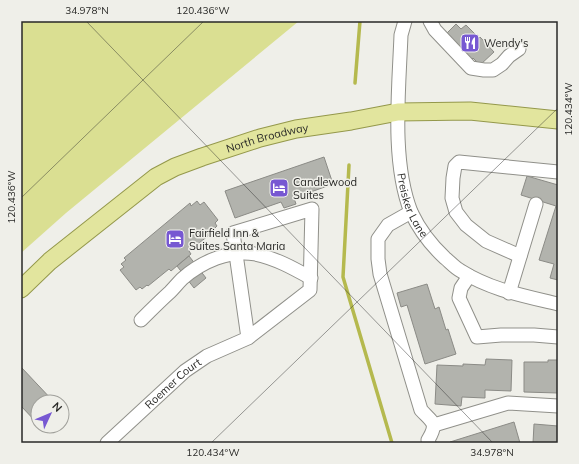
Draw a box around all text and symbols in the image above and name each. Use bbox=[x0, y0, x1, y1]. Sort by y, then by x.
text: 34.978°N bbox=[65, 4, 109, 17]
text: 120.436°W bbox=[176, 4, 230, 17]
restaurant icon: Wendy's bbox=[459, 32, 481, 54]
place label: Wendy's bbox=[484, 36, 528, 50]
text: 120.434°W bbox=[562, 82, 575, 136]
street label: North Broadway bbox=[224, 120, 309, 156]
text: 120.436°W bbox=[5, 170, 18, 224]
street label: Preisker Lane bbox=[394, 172, 431, 240]
place label: Candlewood Suites bbox=[293, 175, 357, 202]
hotel icon: Candlewood Suites bbox=[268, 177, 290, 199]
place label: Fairfield Inn & Suites Santa Maria bbox=[189, 226, 285, 253]
hotel icon: Fairfield Inn & Suites Santa Maria bbox=[164, 228, 186, 250]
street label: Roemer Court bbox=[142, 355, 204, 412]
north arrow bbox=[30, 394, 70, 434]
text: N bbox=[49, 399, 65, 415]
text: 120.434°W bbox=[186, 446, 240, 459]
text: 34.978°N bbox=[470, 446, 514, 459]

